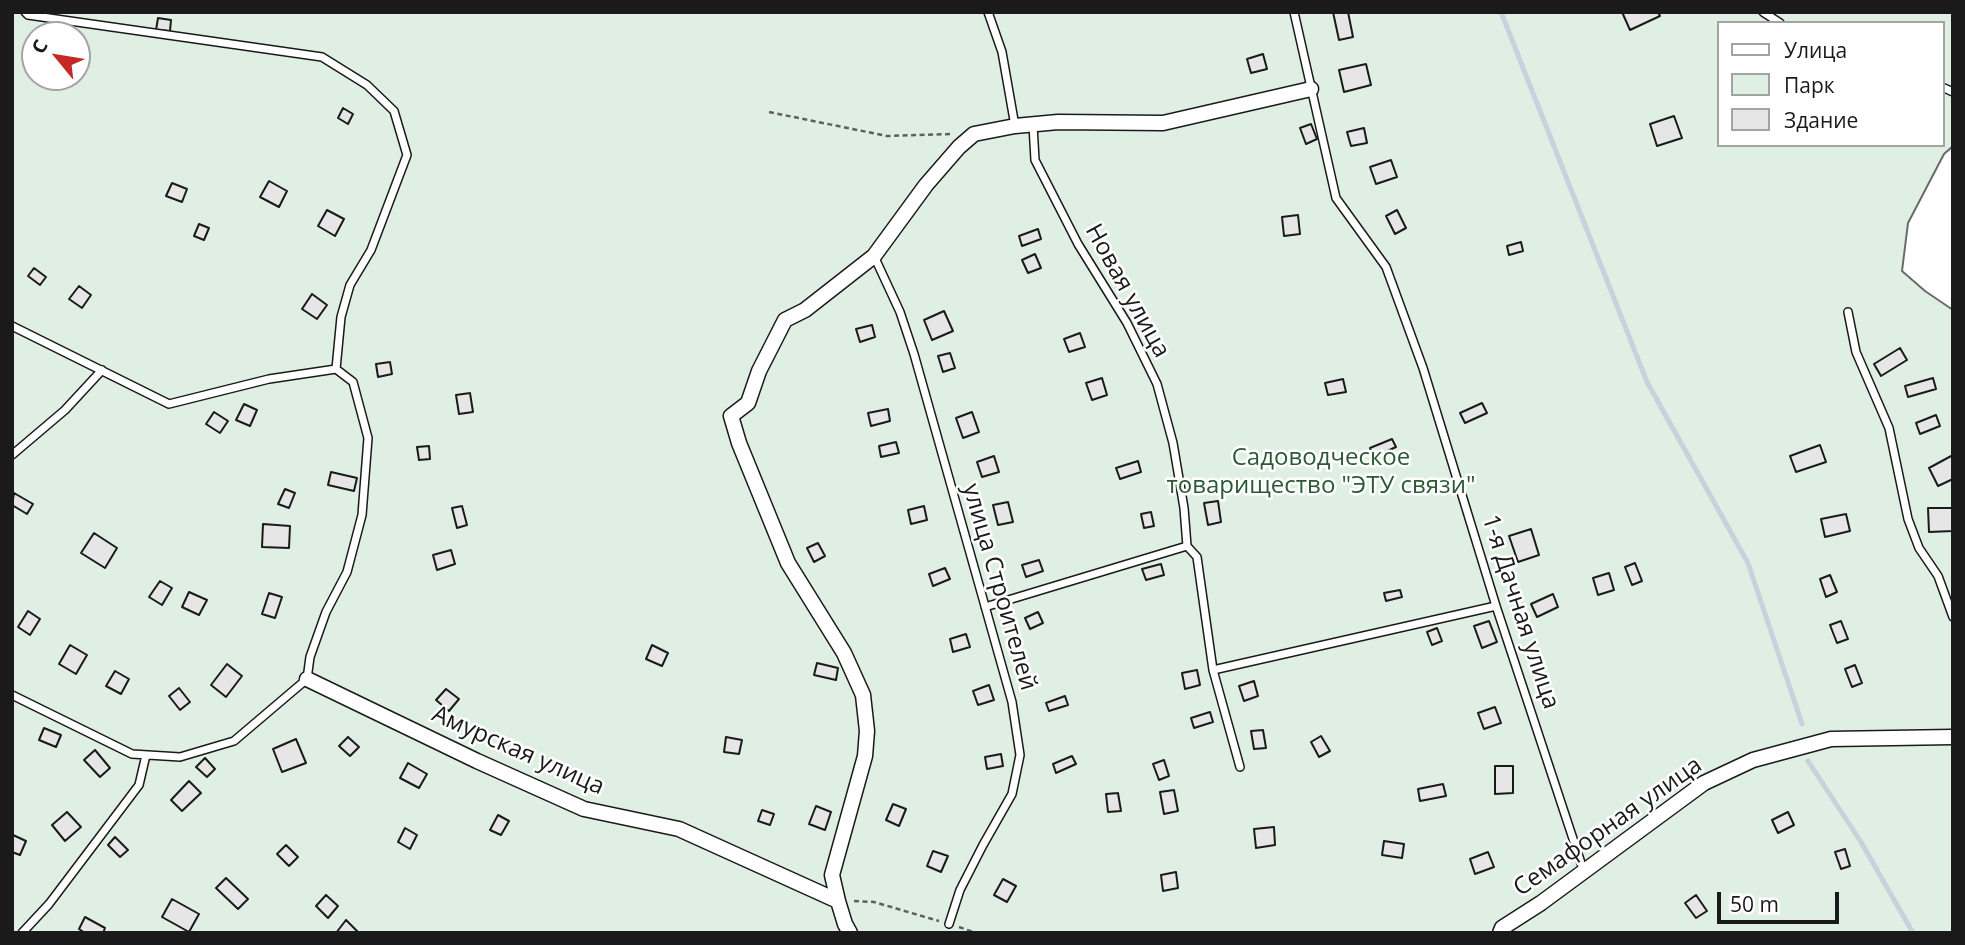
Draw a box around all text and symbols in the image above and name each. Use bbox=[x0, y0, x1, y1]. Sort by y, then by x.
north arrow bbox=[21, 21, 91, 91]
legend bbox=[1716, 21, 1944, 147]
text: С bbox=[25, 35, 54, 58]
text: Улица bbox=[1784, 36, 1847, 64]
text: Парк bbox=[1784, 71, 1835, 99]
text: Здание bbox=[1784, 106, 1858, 134]
street label: Новая улица bbox=[1078, 219, 1176, 363]
park label: Садоводческое товарищество "ЭТУ связи" bbox=[1166, 444, 1476, 500]
street label: улица Строителей bbox=[956, 480, 1042, 694]
street label: 1-я Дачная улица bbox=[1475, 511, 1565, 713]
street label: Амурская улица bbox=[427, 700, 609, 802]
street label: Семафорная улица bbox=[1508, 751, 1708, 903]
scale bar bbox=[1720, 878, 1842, 922]
text: 50 m bbox=[1730, 890, 1779, 918]

